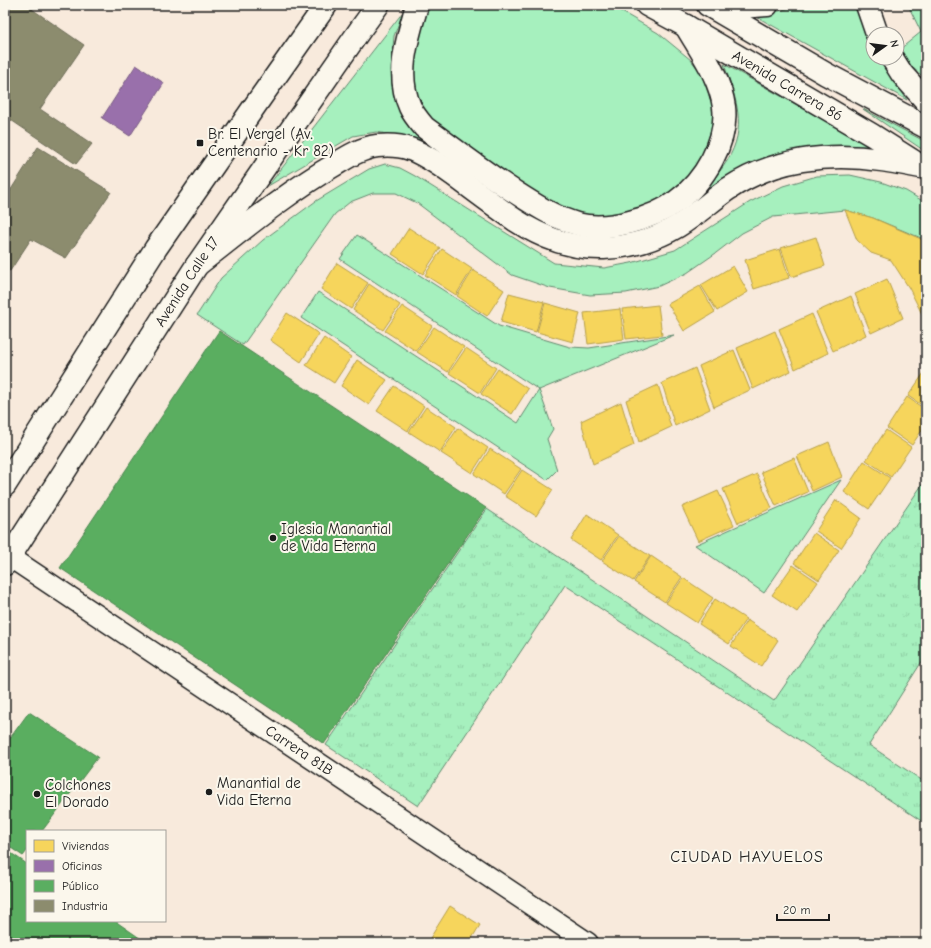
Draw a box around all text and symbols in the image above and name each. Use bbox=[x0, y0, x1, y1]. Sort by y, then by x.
north arrow bbox=[865, 26, 905, 66]
text: N bbox=[887, 39, 901, 49]
street label: Avenida Carrera 86 bbox=[729, 46, 846, 125]
place label: Br. El Vergel (Av. Centenario - Kr 82) bbox=[208, 125, 334, 160]
marker: Br. El Vergel (Av. Centenario - Kr 82) bbox=[195, 138, 205, 148]
street label: Avenida Calle 17 bbox=[151, 233, 223, 330]
place label: Iglesia Manantial de Vida Eterna bbox=[281, 520, 391, 555]
marker: Iglesia Manantial de Vida Eterna bbox=[268, 533, 278, 543]
street label: Carrera 81B bbox=[262, 721, 337, 779]
place label: Manantial de Vida Eterna bbox=[217, 774, 301, 809]
place label: Colchones El Dorado bbox=[45, 776, 111, 811]
marker: Manantial de Vida Eterna bbox=[204, 787, 214, 797]
marker: Colchones El Dorado bbox=[32, 789, 42, 799]
legend bbox=[26, 830, 166, 922]
text: Viviendas bbox=[62, 839, 109, 853]
district label: CIUDAD HAYUELOS bbox=[670, 848, 824, 866]
text: Oficinas bbox=[62, 859, 102, 873]
text: Público bbox=[62, 879, 99, 893]
scale bar bbox=[777, 896, 829, 922]
text: Industria bbox=[62, 899, 108, 913]
text: 20 m bbox=[783, 903, 811, 917]

